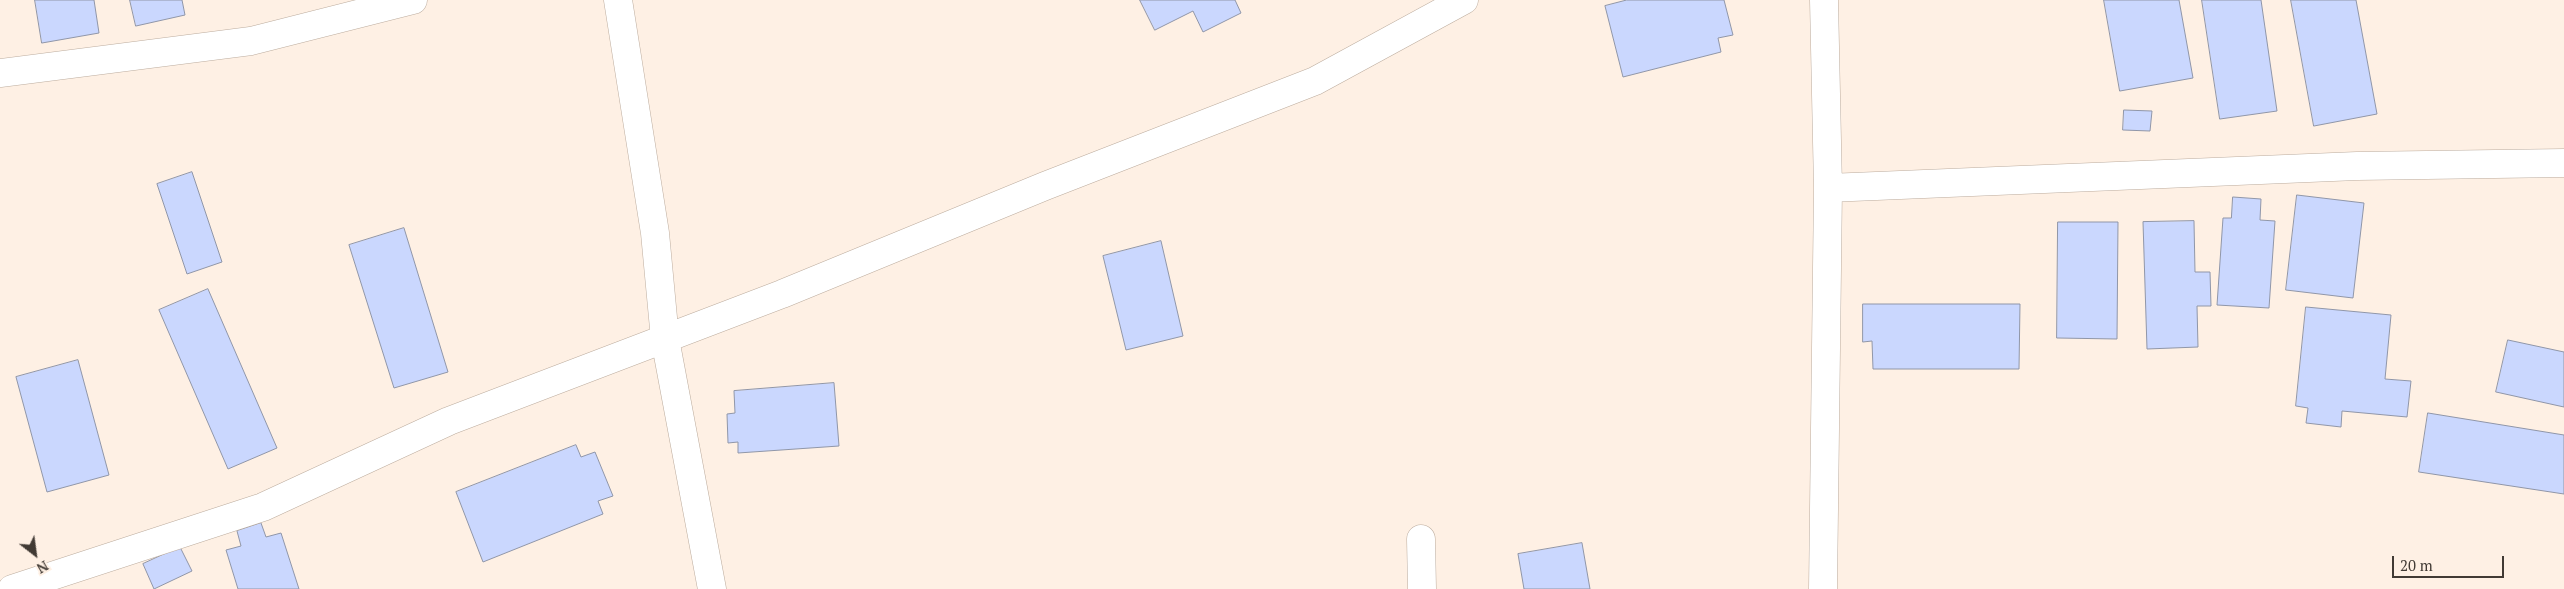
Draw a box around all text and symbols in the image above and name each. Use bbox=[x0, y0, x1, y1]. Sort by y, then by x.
north arrow bbox=[10, 529, 60, 579]
scale bar bbox=[2394, 546, 2506, 578]
text: 20 m bbox=[2400, 555, 2433, 575]
text: N bbox=[33, 557, 52, 578]

